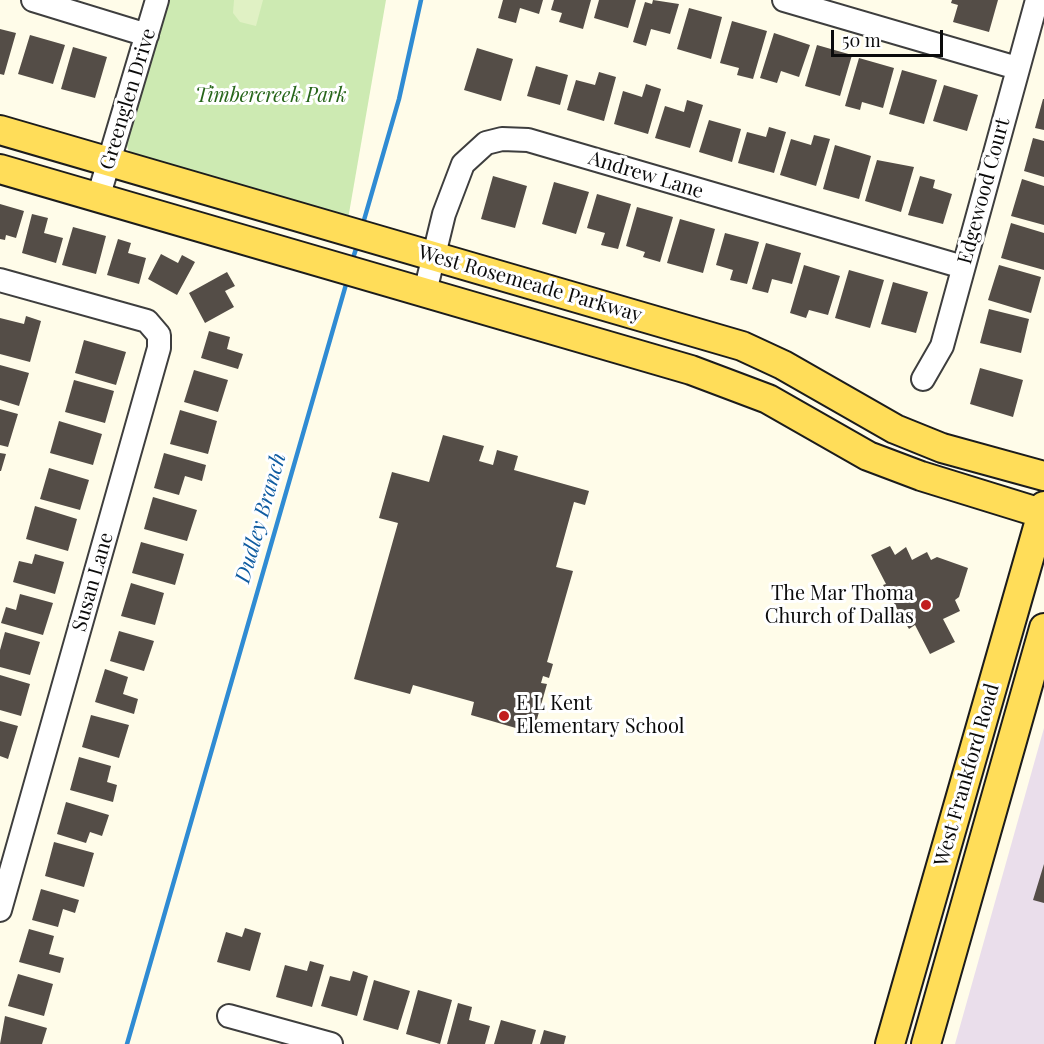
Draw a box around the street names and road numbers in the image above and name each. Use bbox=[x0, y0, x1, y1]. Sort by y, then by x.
street label: Greenglen Drive bbox=[95, 25, 161, 173]
street label: Edgewood Court bbox=[953, 115, 1015, 267]
street label: Andrew Lane bbox=[586, 146, 706, 204]
street label: West Rosemeade Parkway bbox=[415, 241, 645, 327]
street label: Susan Lane bbox=[67, 530, 119, 634]
street label: West Frankford Road bbox=[929, 681, 1005, 869]

